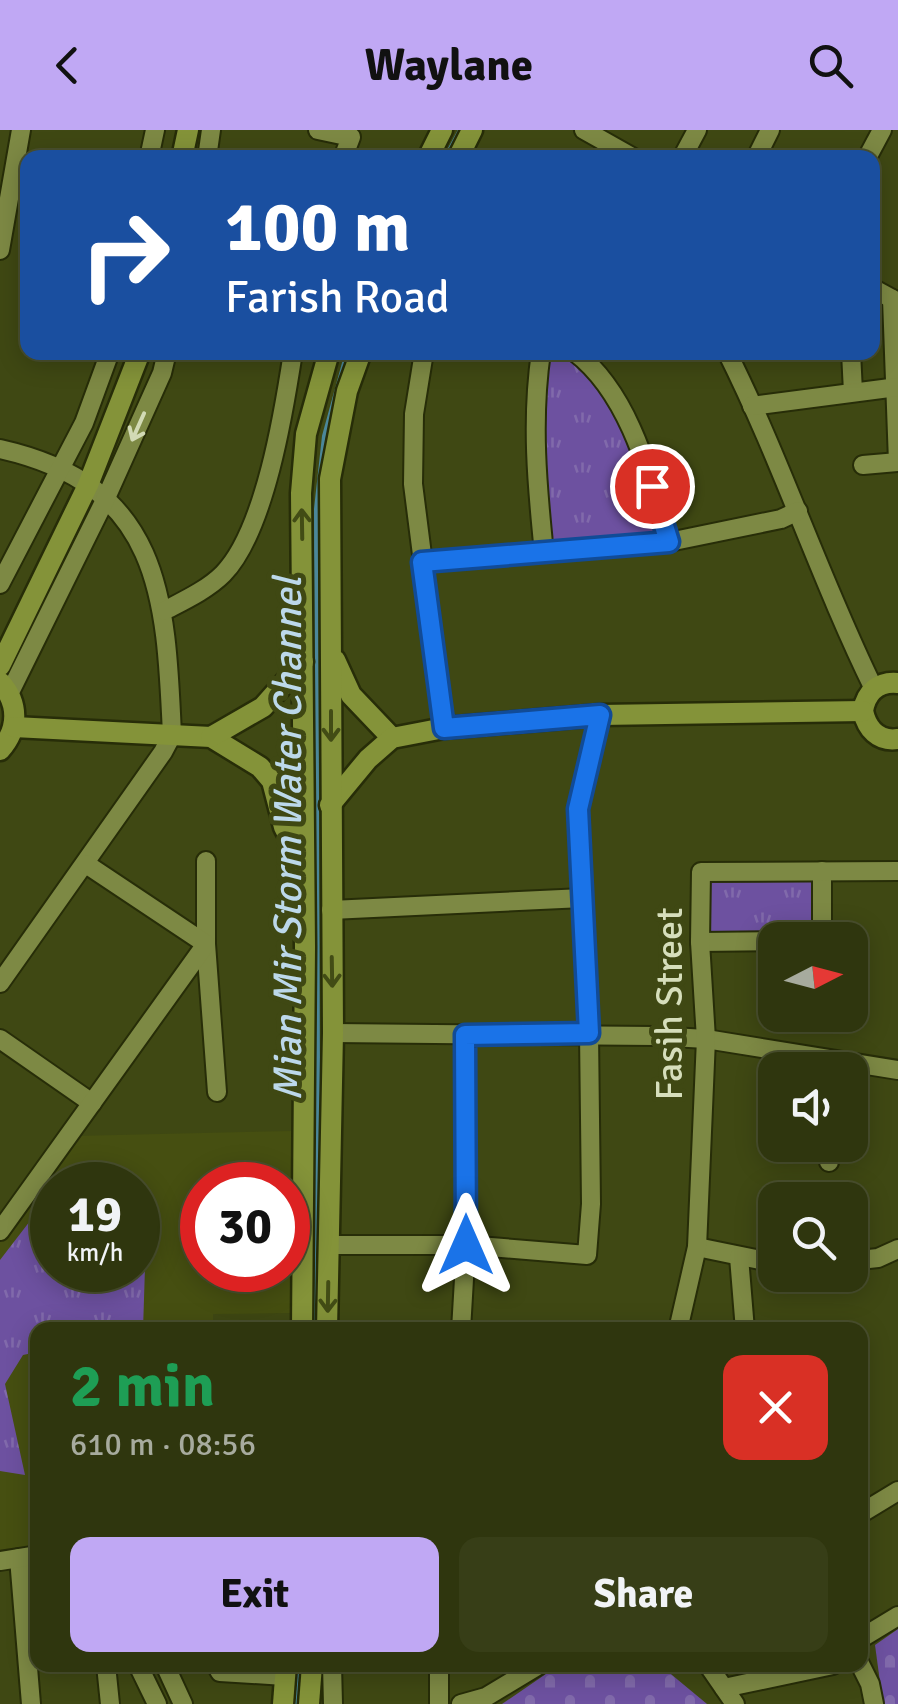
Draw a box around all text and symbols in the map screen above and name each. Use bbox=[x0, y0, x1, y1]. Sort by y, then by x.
icon: back bbox=[40, 38, 95, 93]
text: Waylane bbox=[365, 38, 533, 93]
icon: search bbox=[803, 38, 858, 93]
text: 100 m bbox=[225, 184, 410, 270]
icon: right bbox=[60, 190, 190, 320]
text: Farish Road bbox=[225, 270, 450, 325]
one-way arrow bbox=[128, 411, 146, 442]
pin bbox=[610, 444, 695, 529]
icon: arrive bbox=[625, 459, 680, 514]
one-way arrow bbox=[292, 508, 312, 540]
water label: Mian Mir Storm Water Channel bbox=[263, 574, 313, 1101]
one-way arrow bbox=[322, 708, 340, 741]
street label: Fasih Street bbox=[646, 908, 693, 1100]
north arrow bbox=[758, 922, 868, 1032]
map controls bbox=[758, 922, 868, 1292]
one-way arrow bbox=[322, 956, 342, 988]
button: sound bbox=[758, 1052, 868, 1162]
speed limit sign: 30 bbox=[180, 1162, 310, 1292]
button: search bbox=[758, 1182, 868, 1292]
text: 19 bbox=[68, 1184, 122, 1246]
position arrow bbox=[414, 1193, 518, 1297]
text: km/h bbox=[67, 1237, 123, 1268]
one-way arrow bbox=[318, 1280, 338, 1313]
text: 2 min bbox=[70, 1350, 215, 1424]
button: close bbox=[723, 1355, 828, 1460]
text: 610 m · 08:56 bbox=[70, 1425, 256, 1464]
button: Exit bbox=[70, 1537, 439, 1652]
button: Share bbox=[459, 1537, 828, 1652]

